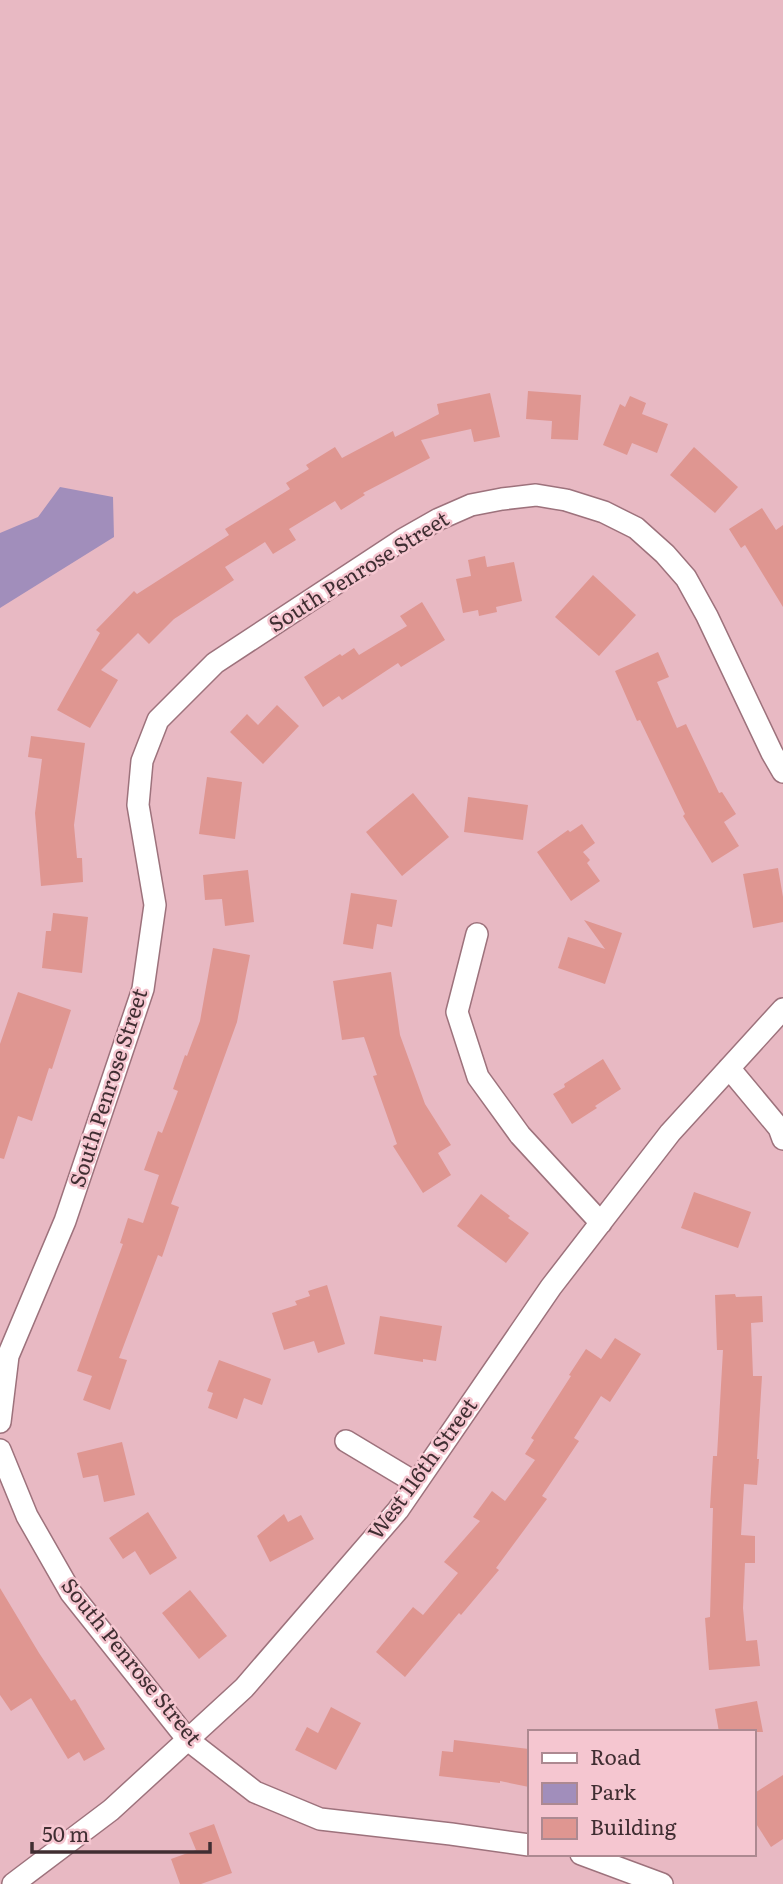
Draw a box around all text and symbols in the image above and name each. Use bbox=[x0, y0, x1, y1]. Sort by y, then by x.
street label: South Penrose Street bbox=[261, 501, 454, 638]
street label: South Penrose Street bbox=[60, 983, 154, 1191]
street label: West 116th Street bbox=[359, 1390, 483, 1545]
street label: South Penrose Street bbox=[56, 1570, 211, 1751]
legend bbox=[528, 1730, 755, 1856]
text: Road bbox=[590, 1740, 641, 1771]
text: Park bbox=[590, 1775, 636, 1806]
text: Building bbox=[590, 1810, 677, 1841]
scale bar bbox=[32, 1811, 210, 1855]
text: 50 m bbox=[42, 1817, 89, 1848]

